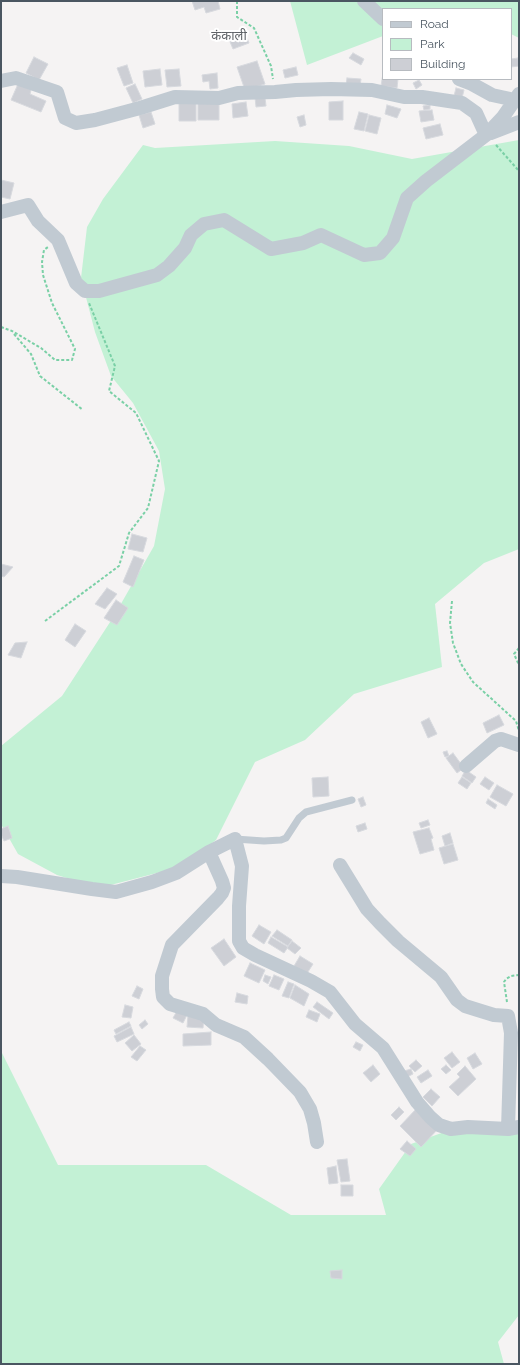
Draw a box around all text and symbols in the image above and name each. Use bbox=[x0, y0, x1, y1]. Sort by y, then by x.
legend bbox=[382, 8, 512, 80]
text: Road bbox=[420, 17, 449, 31]
district label: कंकाली bbox=[211, 28, 247, 44]
text: Park bbox=[420, 37, 445, 51]
text: Building bbox=[420, 57, 466, 71]

